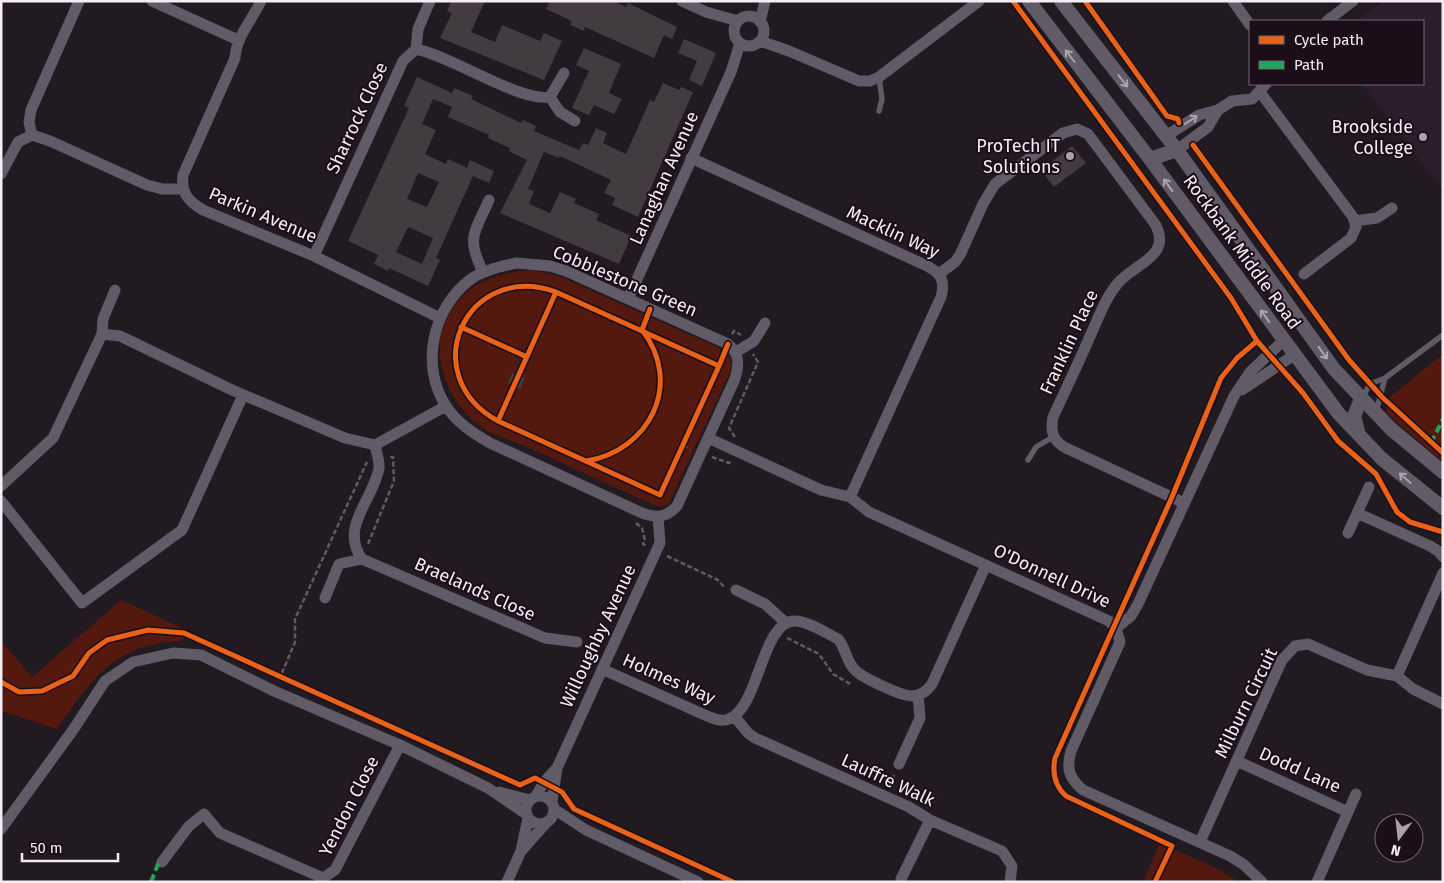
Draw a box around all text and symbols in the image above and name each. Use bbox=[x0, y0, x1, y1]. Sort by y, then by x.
legend bbox=[1249, 20, 1424, 85]
text: Cycle path bbox=[1294, 31, 1364, 49]
one-way arrow bbox=[1064, 50, 1075, 63]
text: Path bbox=[1294, 56, 1324, 74]
street label: Sharrock Close bbox=[322, 59, 392, 177]
one-way arrow bbox=[1118, 74, 1129, 87]
street label: Lanaghan Avenue bbox=[625, 108, 703, 248]
one-way arrow bbox=[1184, 115, 1198, 125]
place label: Brookside College bbox=[1331, 116, 1413, 159]
marker: Brookside College bbox=[1417, 131, 1429, 143]
place label: ProTech IT Solutions bbox=[976, 135, 1061, 178]
marker: ProTech IT Solutions bbox=[1064, 150, 1076, 162]
street label: Rockbank Middle Road bbox=[1179, 170, 1305, 334]
one-way arrow bbox=[1163, 179, 1174, 192]
street label: Parkin Avenue bbox=[206, 182, 320, 248]
street label: Macklin Way bbox=[843, 201, 943, 263]
street label: Cobblestone Green bbox=[549, 241, 701, 321]
street label: Franklin Place bbox=[1035, 286, 1103, 398]
one-way arrow bbox=[1260, 309, 1270, 323]
one-way arrow bbox=[1317, 346, 1328, 359]
one-way arrow bbox=[1398, 472, 1411, 484]
street label: O'Donnell Drive bbox=[990, 539, 1114, 613]
street label: Braelands Close bbox=[411, 552, 539, 626]
street label: Willoughby Avenue bbox=[555, 561, 641, 711]
street label: Milburn Circuit bbox=[1210, 644, 1282, 762]
street label: Holmes Way bbox=[619, 649, 719, 709]
street label: Dodd Lane bbox=[1256, 742, 1344, 798]
street label: Lauffre Walk bbox=[838, 749, 939, 812]
street label: Yendon Close bbox=[314, 752, 384, 860]
north arrow bbox=[1374, 813, 1424, 863]
scale bar bbox=[22, 830, 119, 862]
text: 50 m bbox=[30, 839, 63, 857]
text: N bbox=[1389, 841, 1402, 859]

